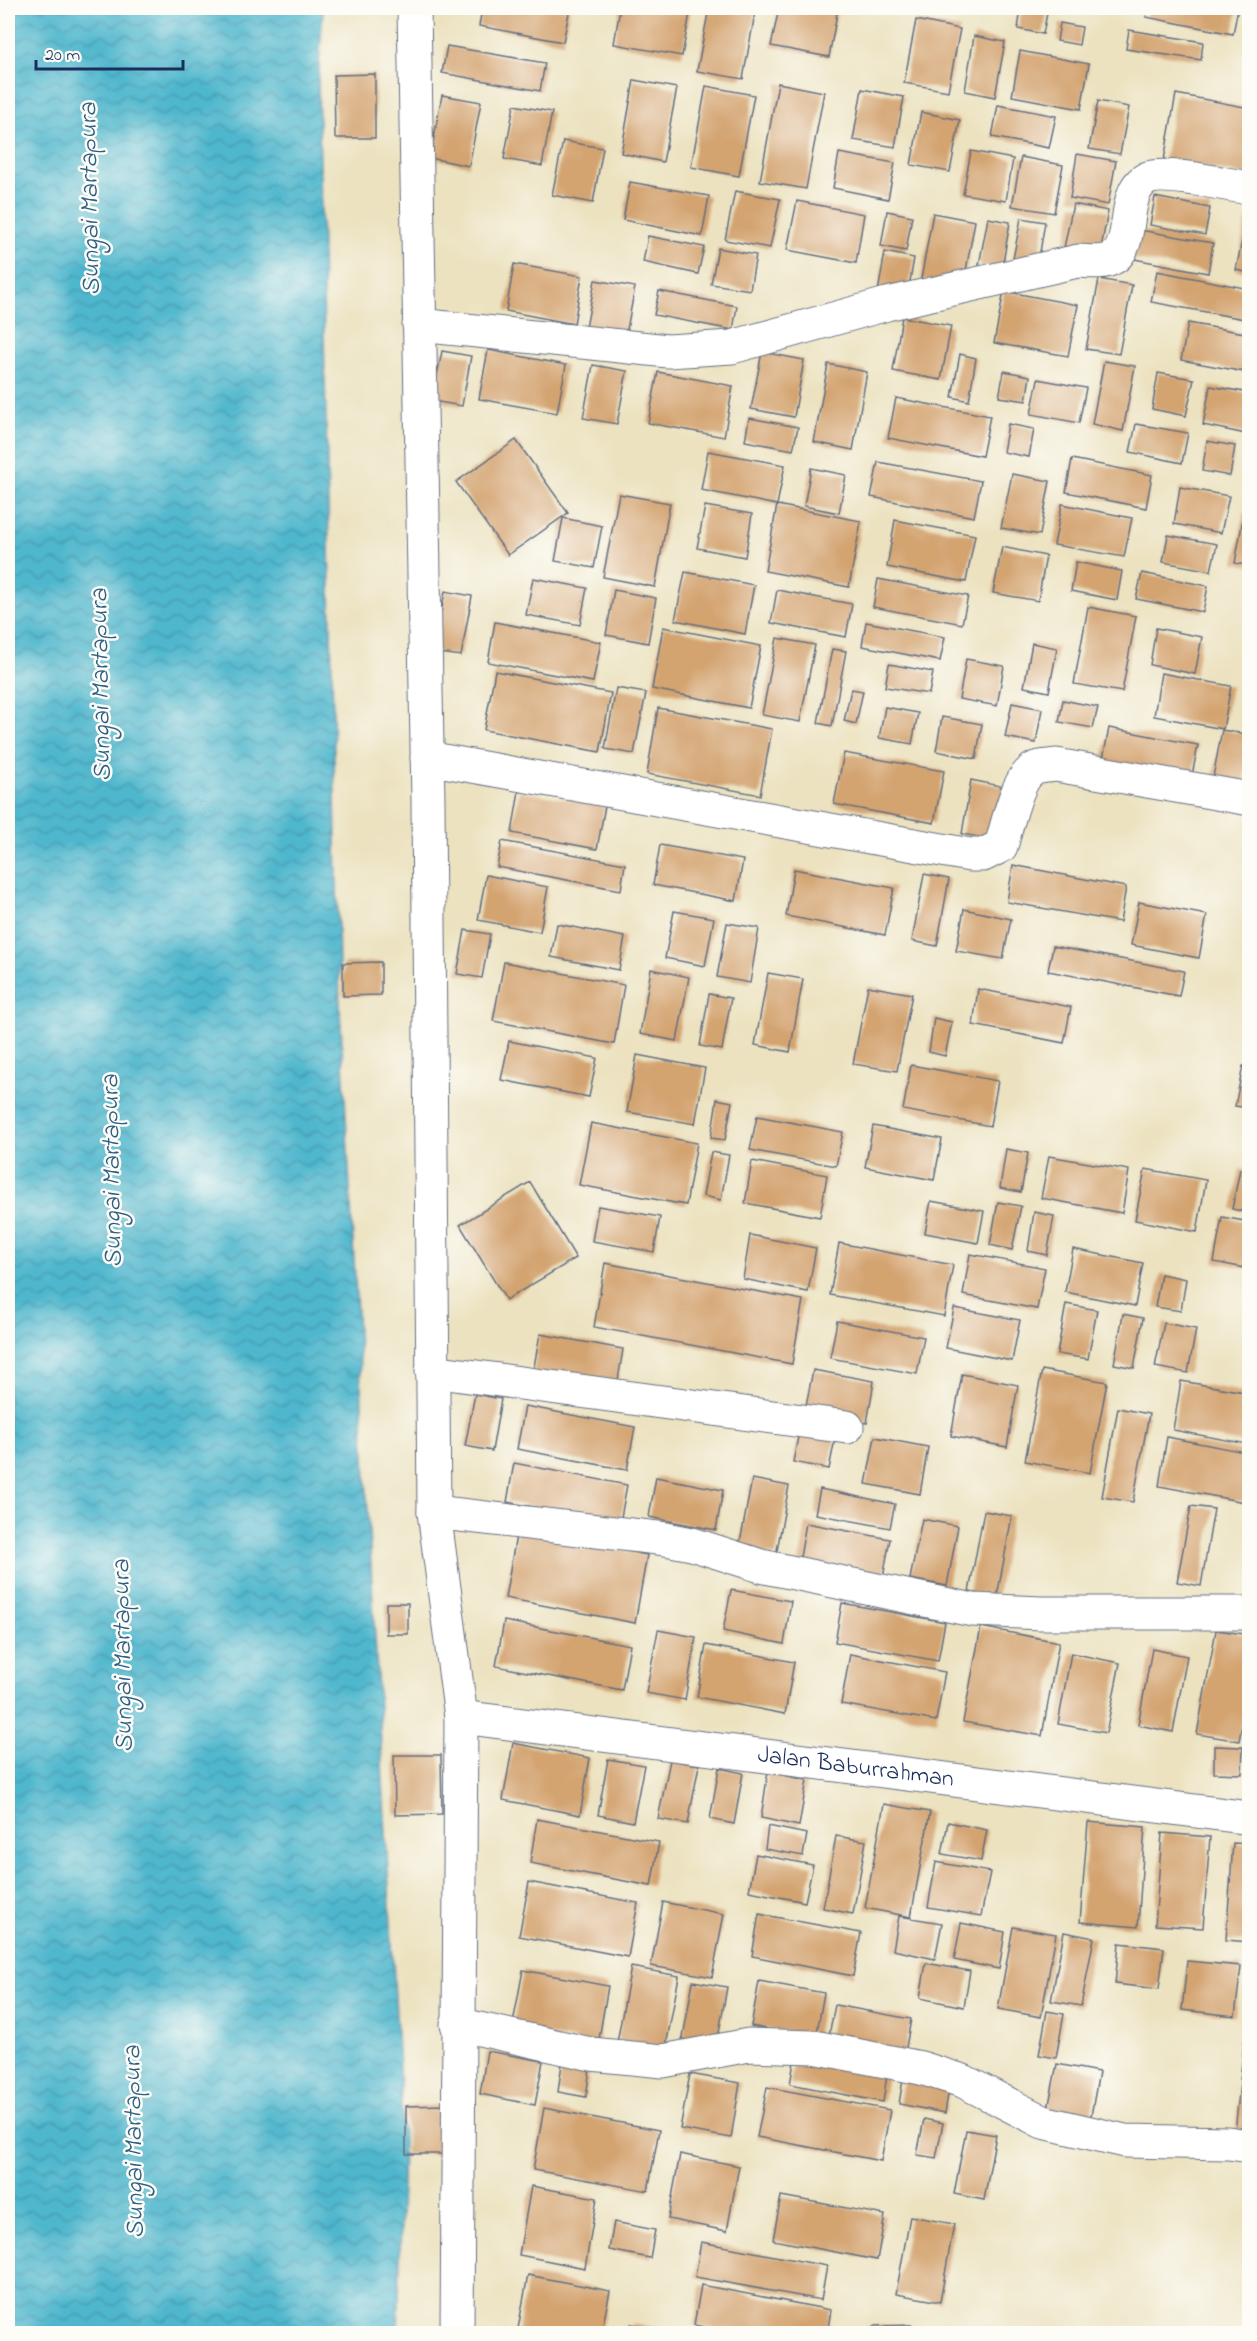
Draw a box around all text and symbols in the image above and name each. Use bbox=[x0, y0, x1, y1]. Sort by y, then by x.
scale bar bbox=[36, 33, 183, 71]
text: 20 m bbox=[45, 43, 80, 69]
water label: Sungai Martapura bbox=[70, 101, 112, 296]
water label: Sungai Martapura bbox=[81, 587, 123, 782]
water label: Sungai Martapura bbox=[92, 1073, 134, 1268]
water label: Sungai Martapura bbox=[103, 1558, 145, 1753]
street label: Jalan Baburrahman bbox=[755, 1738, 956, 1797]
water label: Sungai Martapura bbox=[114, 2044, 156, 2239]

